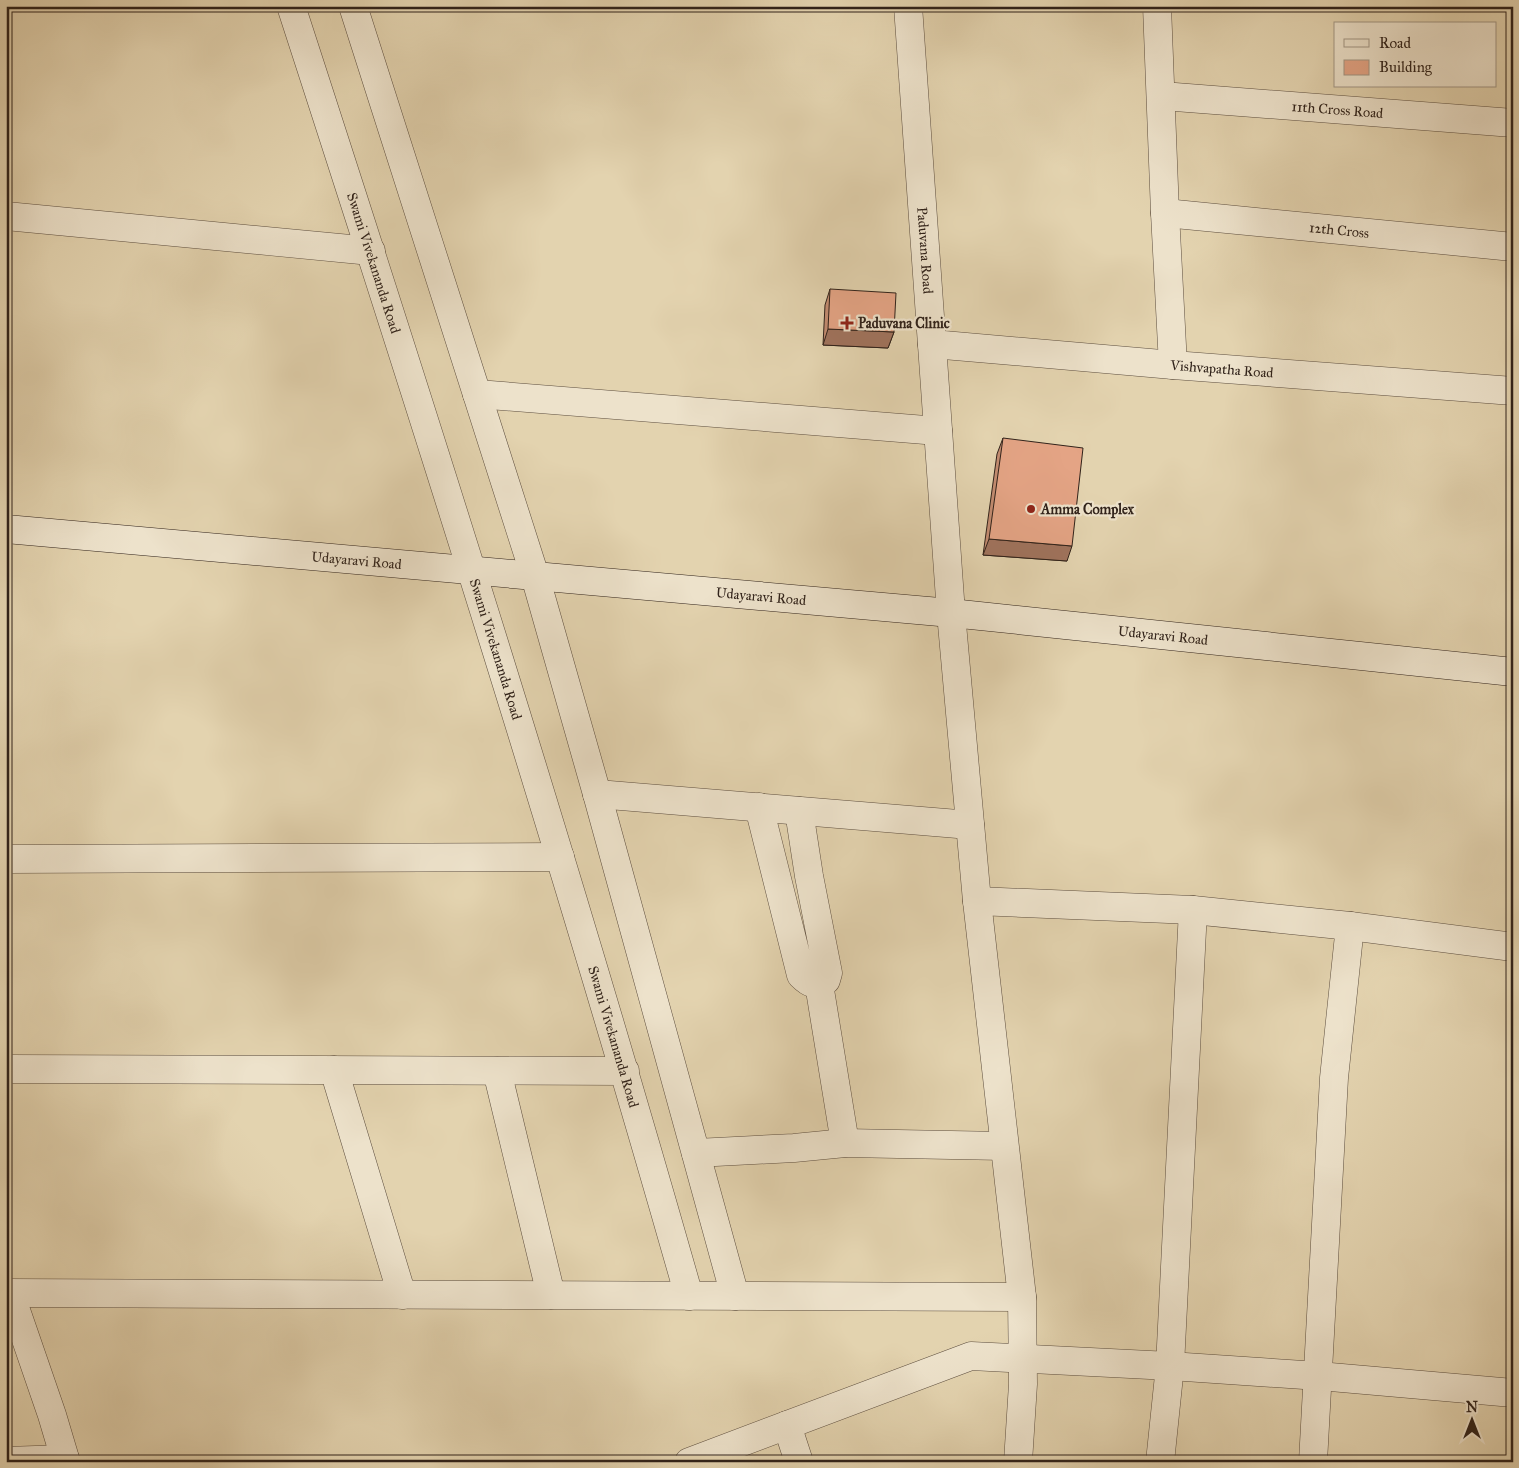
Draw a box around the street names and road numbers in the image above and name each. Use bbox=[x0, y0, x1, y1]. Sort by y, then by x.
street label: 11th Cross Road bbox=[1291, 98, 1384, 122]
street label: Swami Vivekananda Road bbox=[343, 191, 404, 336]
street label: Paduvana Road bbox=[913, 206, 936, 294]
street label: 12th Cross bbox=[1308, 219, 1370, 242]
street label: Vishvapatha Road bbox=[1169, 357, 1274, 382]
street label: Udayaravi Road bbox=[311, 548, 402, 573]
street label: Swami Vivekananda Road bbox=[466, 577, 525, 722]
street label: Udayaravi Road bbox=[715, 584, 807, 609]
street label: Udayaravi Road bbox=[1117, 623, 1209, 649]
street label: Swami Vivekananda Road bbox=[584, 964, 642, 1110]

